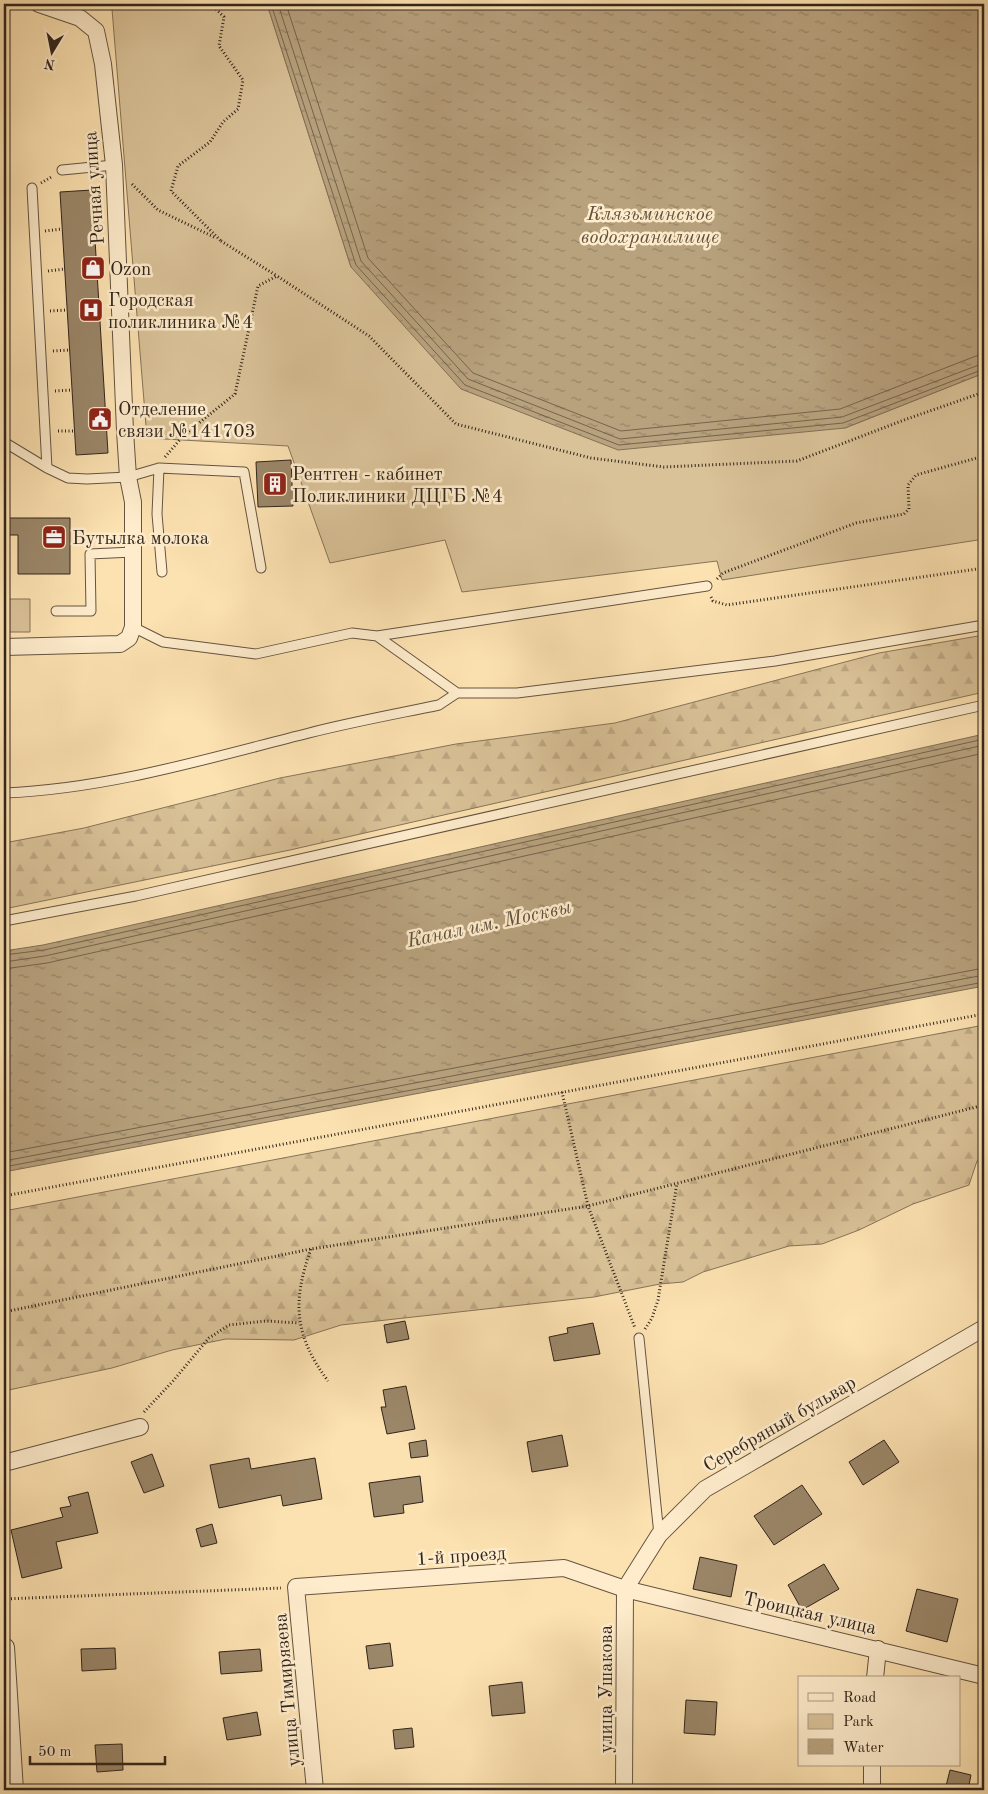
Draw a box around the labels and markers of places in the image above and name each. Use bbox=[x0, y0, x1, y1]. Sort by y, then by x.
shop icon: Ozon bbox=[80, 255, 106, 281]
place label: Ozon bbox=[110, 261, 151, 280]
place label: Городская поликлиника №4 bbox=[108, 292, 253, 333]
hospital icon: Городская поликлиника №4 bbox=[78, 297, 104, 323]
place label: Отделение связи №141703 bbox=[118, 401, 256, 442]
public building icon: Отделение связи №141703 bbox=[87, 406, 113, 432]
place label: Рентген - кабинет Поликлиники ДЦГБ №4 bbox=[292, 466, 503, 507]
building icon: Рентген - кабинет Поликлиники ДЦГБ №4 bbox=[262, 471, 288, 497]
office icon: Бутылка молока bbox=[41, 524, 67, 550]
place label: Бутылка молока bbox=[72, 530, 210, 549]

